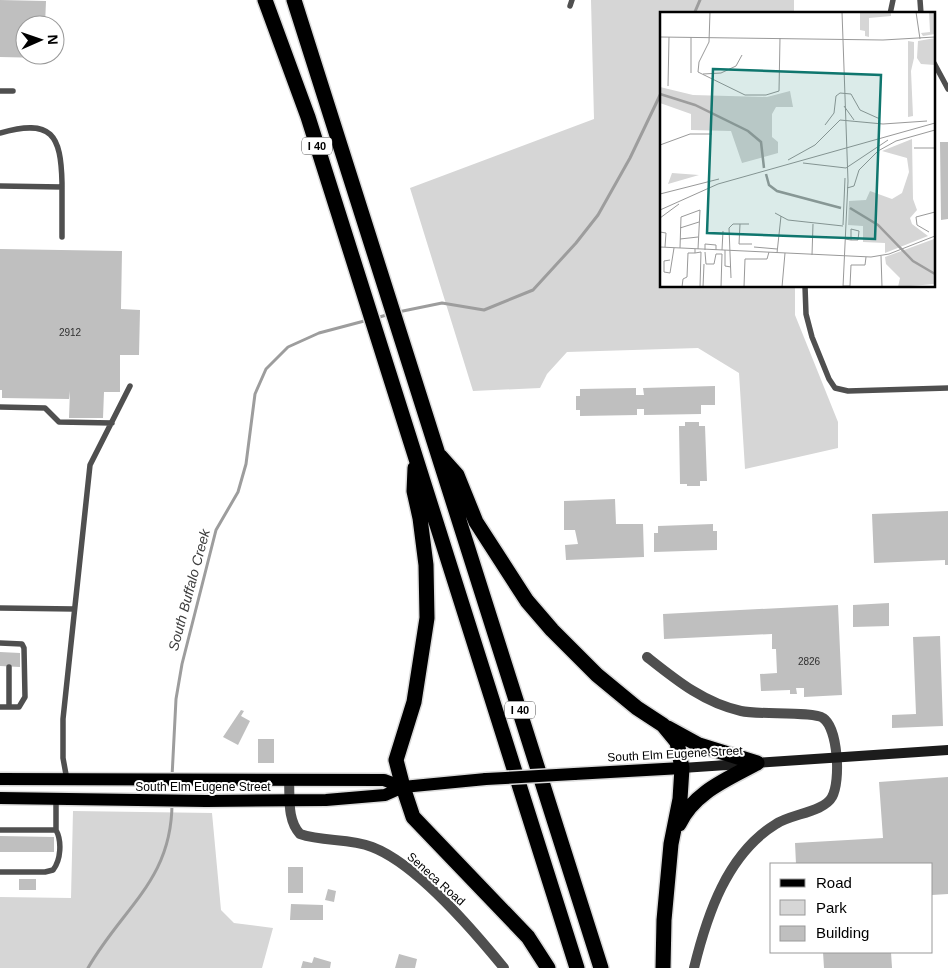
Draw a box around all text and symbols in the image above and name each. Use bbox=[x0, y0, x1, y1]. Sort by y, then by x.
inset map bbox=[660, 12, 936, 288]
north arrow bbox=[15, 15, 65, 65]
text: N bbox=[45, 34, 61, 45]
road number: I 40 bbox=[302, 138, 332, 154]
house number: 2912 bbox=[59, 327, 82, 338]
water label: South Buffalo Creek bbox=[165, 526, 213, 653]
house number: 2826 bbox=[798, 656, 821, 667]
road number: I 40 bbox=[505, 702, 535, 718]
street label: South Elm Eugene Street bbox=[607, 743, 744, 765]
street label: South Elm Eugene Street bbox=[135, 780, 271, 794]
street label: Seneca Road bbox=[404, 849, 468, 909]
legend bbox=[770, 863, 933, 953]
text: Road bbox=[816, 874, 852, 891]
text: Park bbox=[816, 899, 847, 916]
text: Building bbox=[816, 924, 869, 941]

